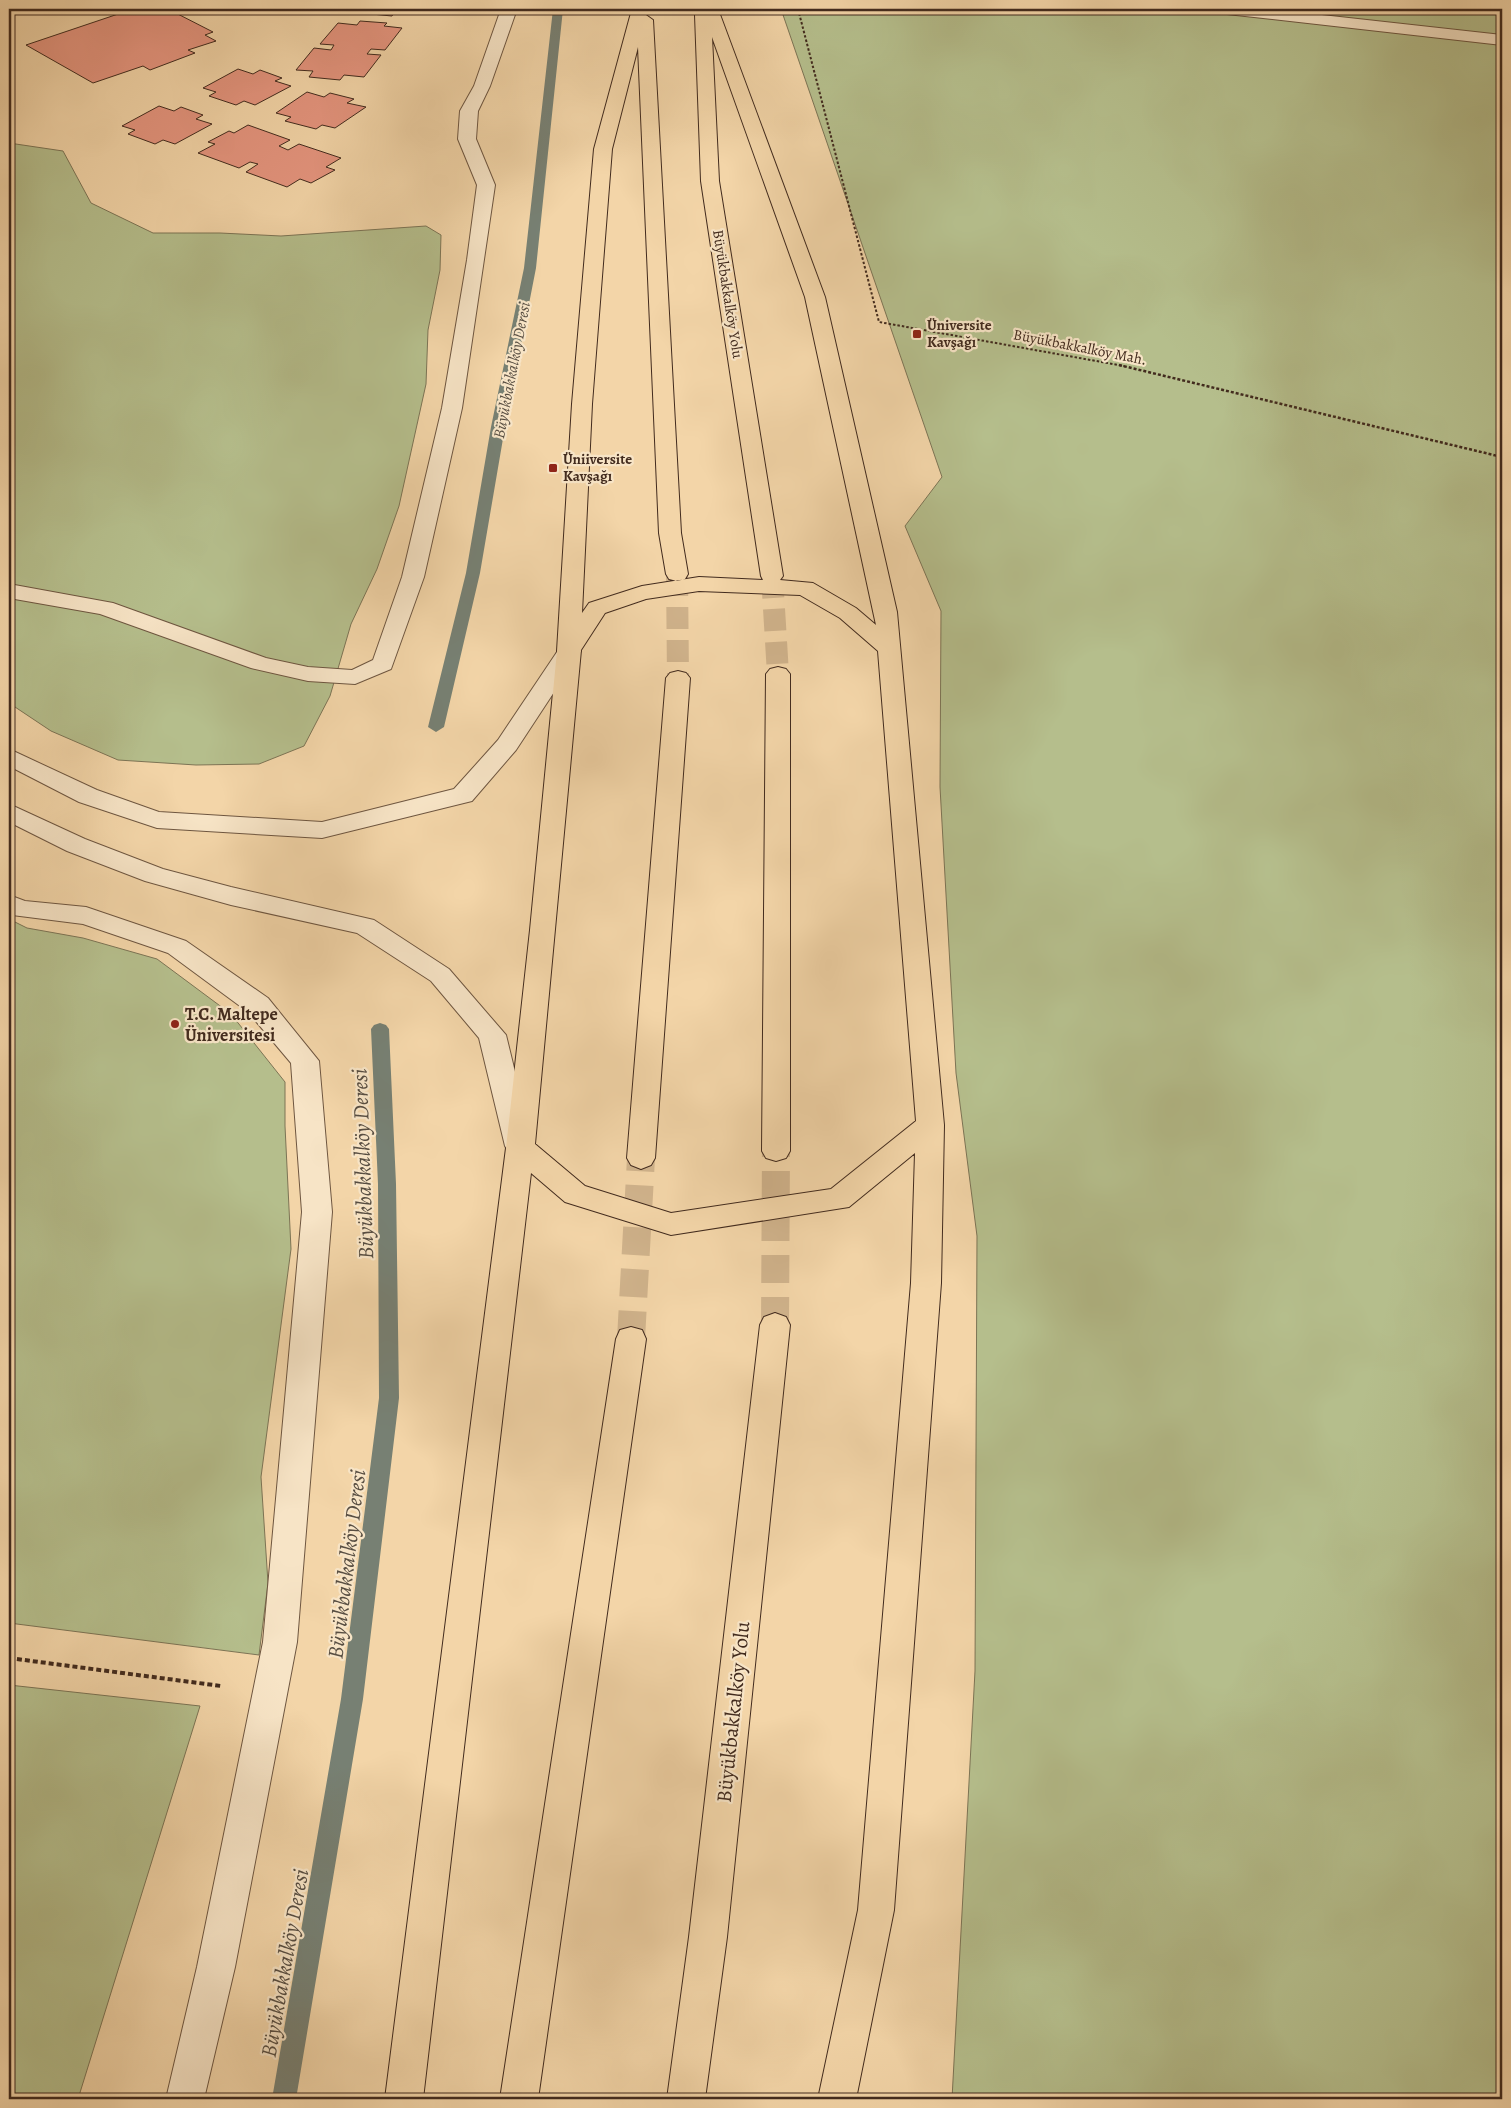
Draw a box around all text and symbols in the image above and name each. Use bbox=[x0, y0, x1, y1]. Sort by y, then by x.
street label: Büyükbakkalköy Yolu bbox=[708, 228, 748, 361]
water label: Büyükbakkalköy Deresi bbox=[488, 300, 536, 440]
place label: Üniversite Kavşağı bbox=[927, 315, 992, 352]
street label: Büyükbakkalköy Mah. bbox=[1012, 324, 1148, 370]
marker: Üniversite Kavşağı bbox=[911, 328, 923, 340]
place label: Üniiversite Kavşağı bbox=[563, 449, 632, 486]
marker: Üniiversite Kavşağı bbox=[547, 462, 559, 474]
place label: T.C. Maltepe Üniversitesi bbox=[185, 1002, 278, 1047]
marker: T.C. Maltepe Üniversitesi bbox=[169, 1018, 181, 1030]
water label: Büyükbakkalköy Deresi bbox=[345, 1068, 381, 1260]
water label: Büyükbakkalköy Deresi bbox=[320, 1468, 374, 1661]
street label: Büyükbakkalköy Yolu bbox=[710, 1619, 756, 1804]
water label: Büyükbakkalköy Deresi bbox=[254, 1867, 316, 2060]

